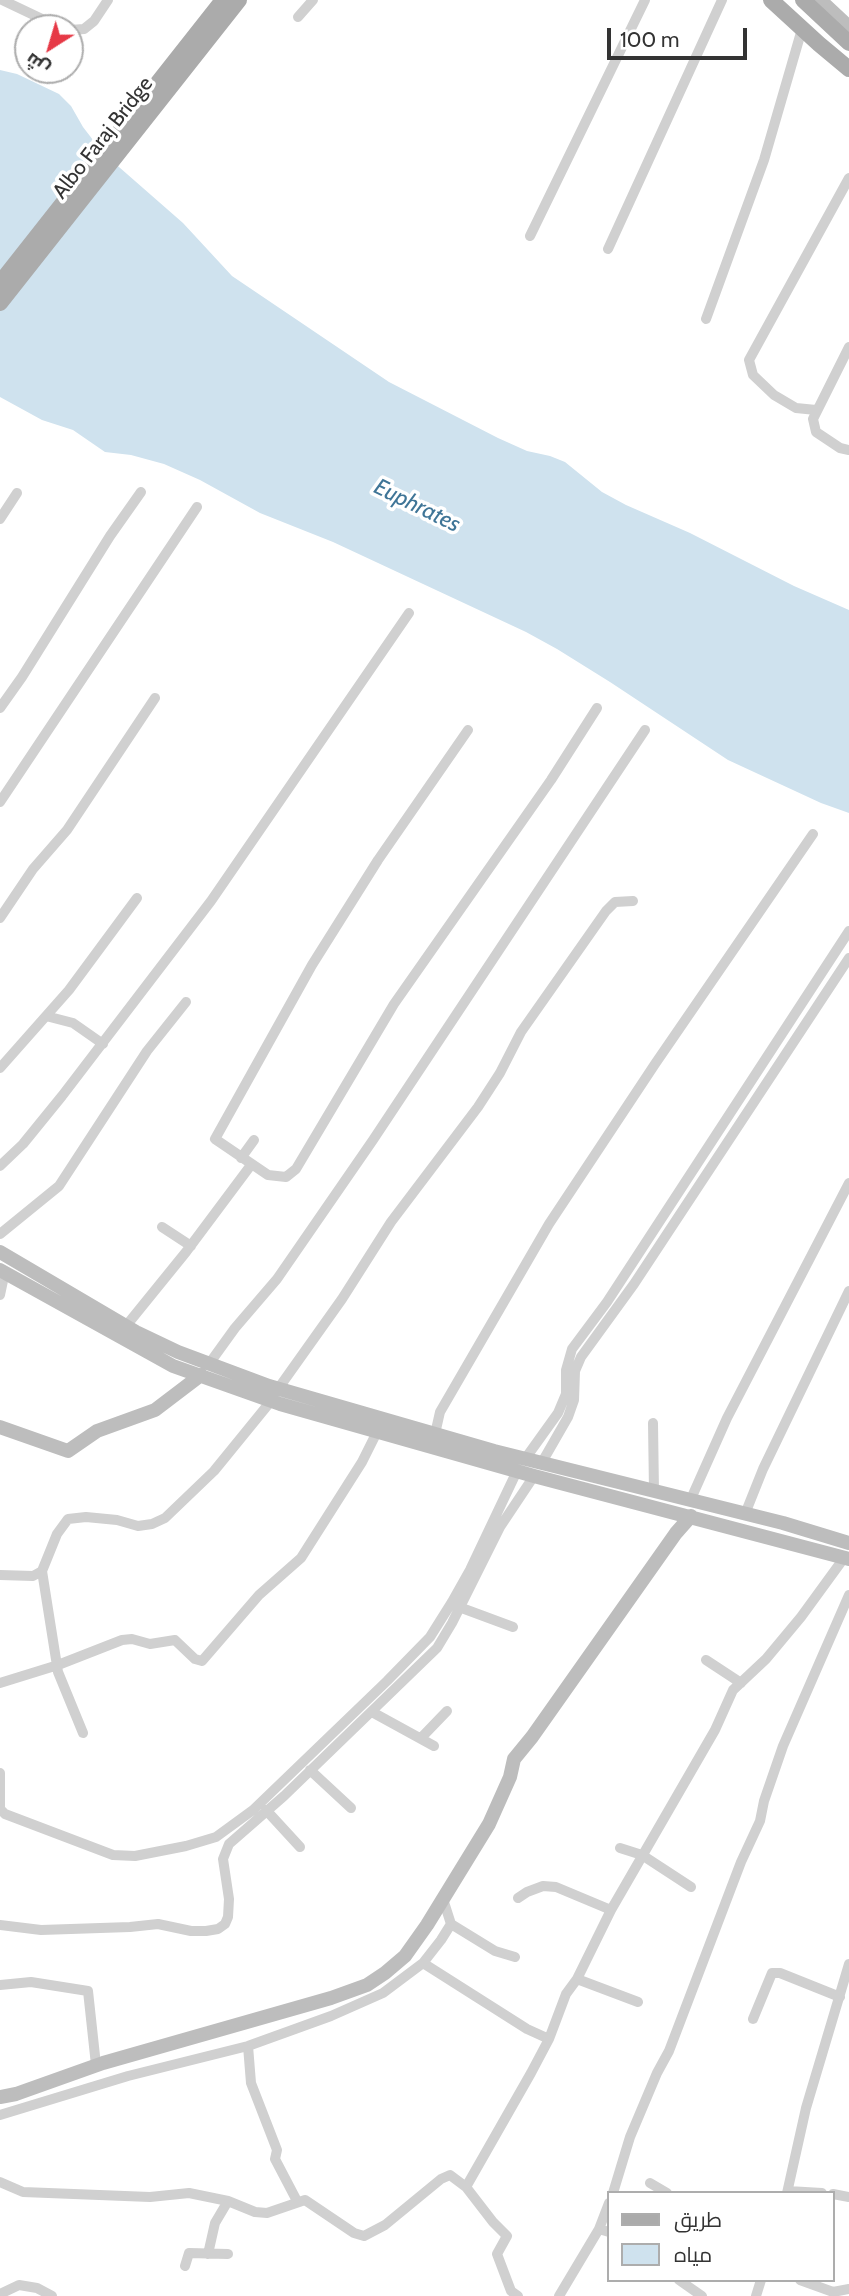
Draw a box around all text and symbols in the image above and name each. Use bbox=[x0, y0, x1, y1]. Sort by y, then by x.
north arrow bbox=[14, 14, 84, 84]
scale bar bbox=[611, 14, 751, 58]
text: 100 m bbox=[620, 27, 679, 52]
text: ش bbox=[21, 48, 54, 81]
street label: Albo Faraj Bridge bbox=[48, 72, 158, 204]
water label: Euphrates bbox=[369, 473, 465, 539]
legend bbox=[608, 2191, 835, 2282]
text: طريق bbox=[674, 2207, 722, 2232]
text: مياه bbox=[674, 2242, 712, 2267]

